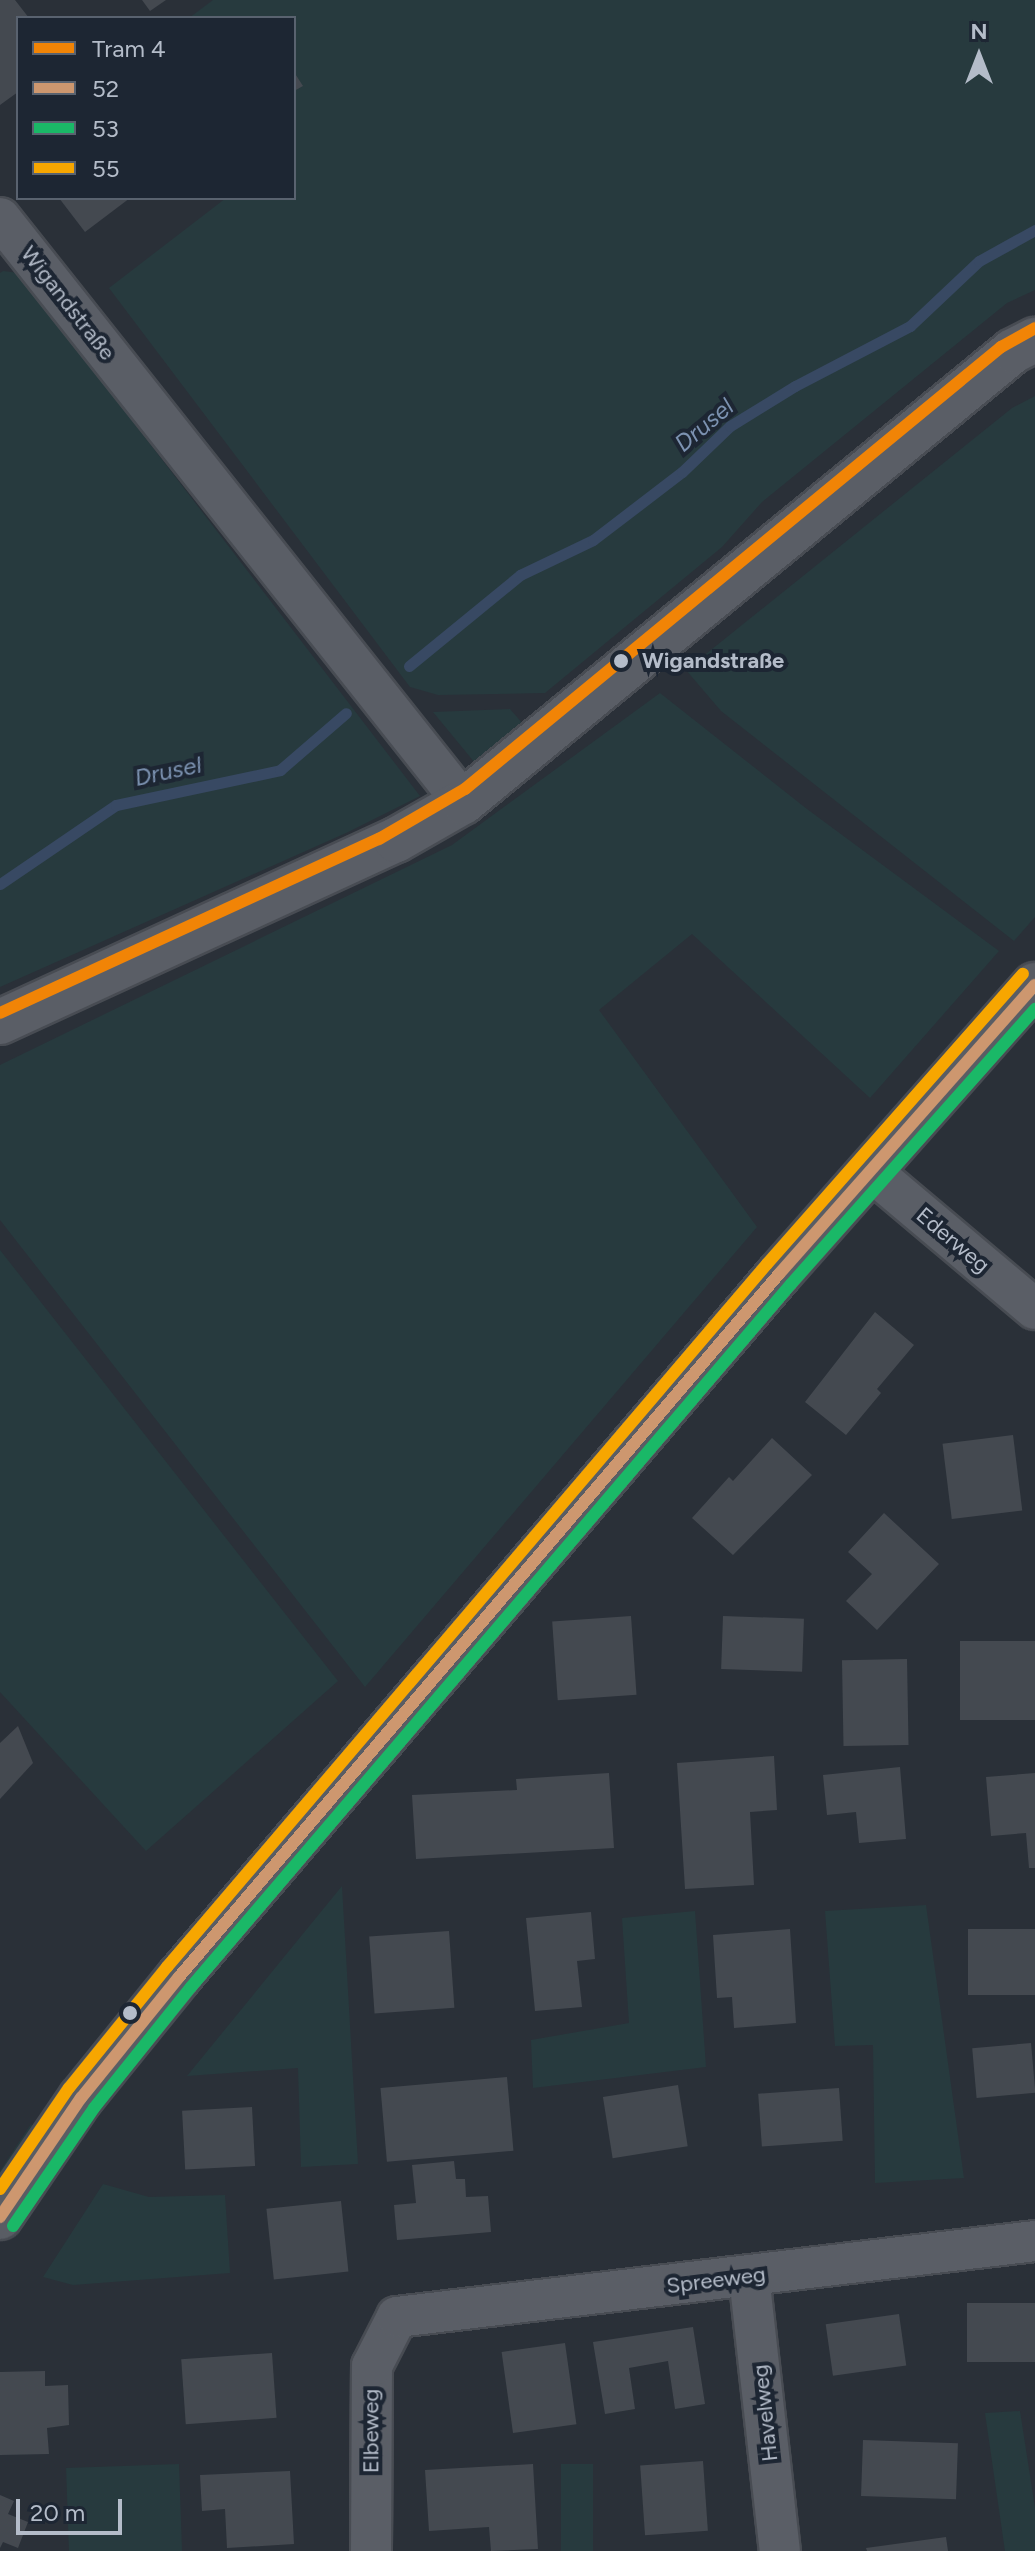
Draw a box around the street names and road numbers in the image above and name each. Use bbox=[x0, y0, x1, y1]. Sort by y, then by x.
street label: Wigandstraße bbox=[15, 241, 121, 365]
street label: Ederweg bbox=[911, 1202, 995, 1278]
street label: Spreeweg bbox=[665, 2261, 767, 2299]
street label: Havelweg bbox=[747, 2363, 783, 2463]
street label: Elbeweg bbox=[358, 2389, 384, 2473]

